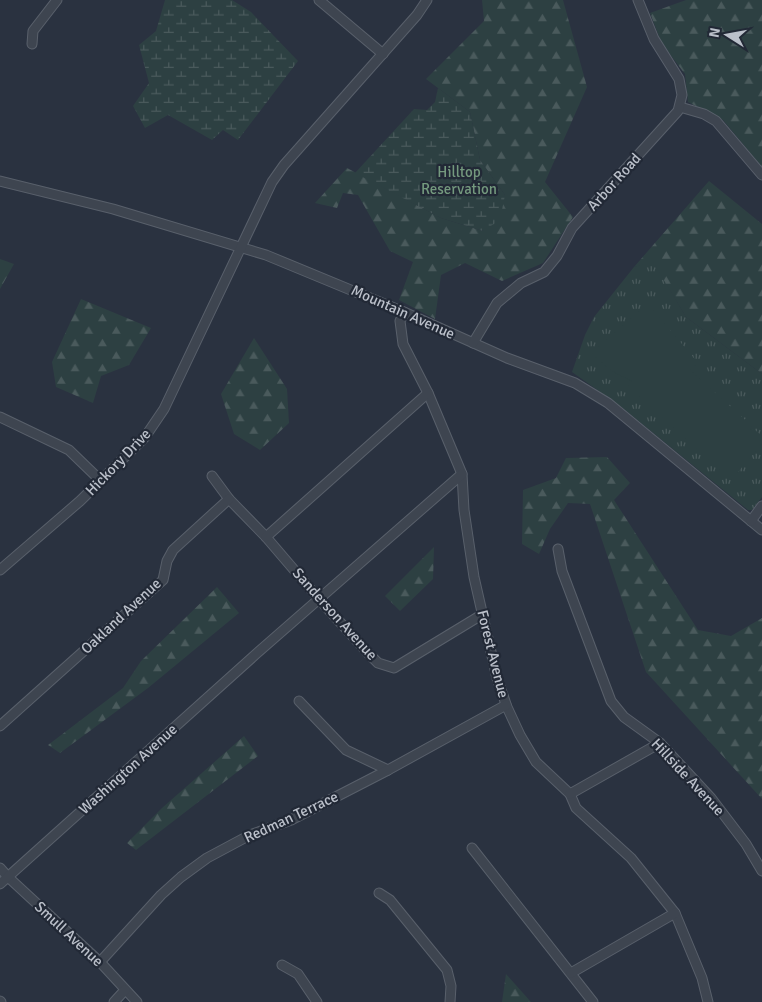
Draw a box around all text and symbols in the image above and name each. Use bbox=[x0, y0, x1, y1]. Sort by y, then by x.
north arrow bbox=[702, 10, 752, 60]
text: N bbox=[705, 26, 724, 39]
street label: Arbor Road bbox=[583, 149, 645, 215]
park label: Hilltop Reservation bbox=[421, 163, 497, 198]
street label: Mountain Avenue bbox=[348, 281, 458, 343]
street label: Hickory Drive bbox=[82, 425, 154, 499]
street label: Sanderson Avenue bbox=[289, 564, 381, 664]
street label: Oakland Avenue bbox=[77, 574, 165, 658]
street label: Forest Avenue bbox=[473, 608, 513, 700]
street label: Washington Avenue bbox=[75, 720, 181, 818]
street label: Hillside Avenue bbox=[648, 735, 728, 819]
street label: Redman Terrace bbox=[241, 787, 341, 847]
street label: Smull Avenue bbox=[31, 898, 107, 970]

